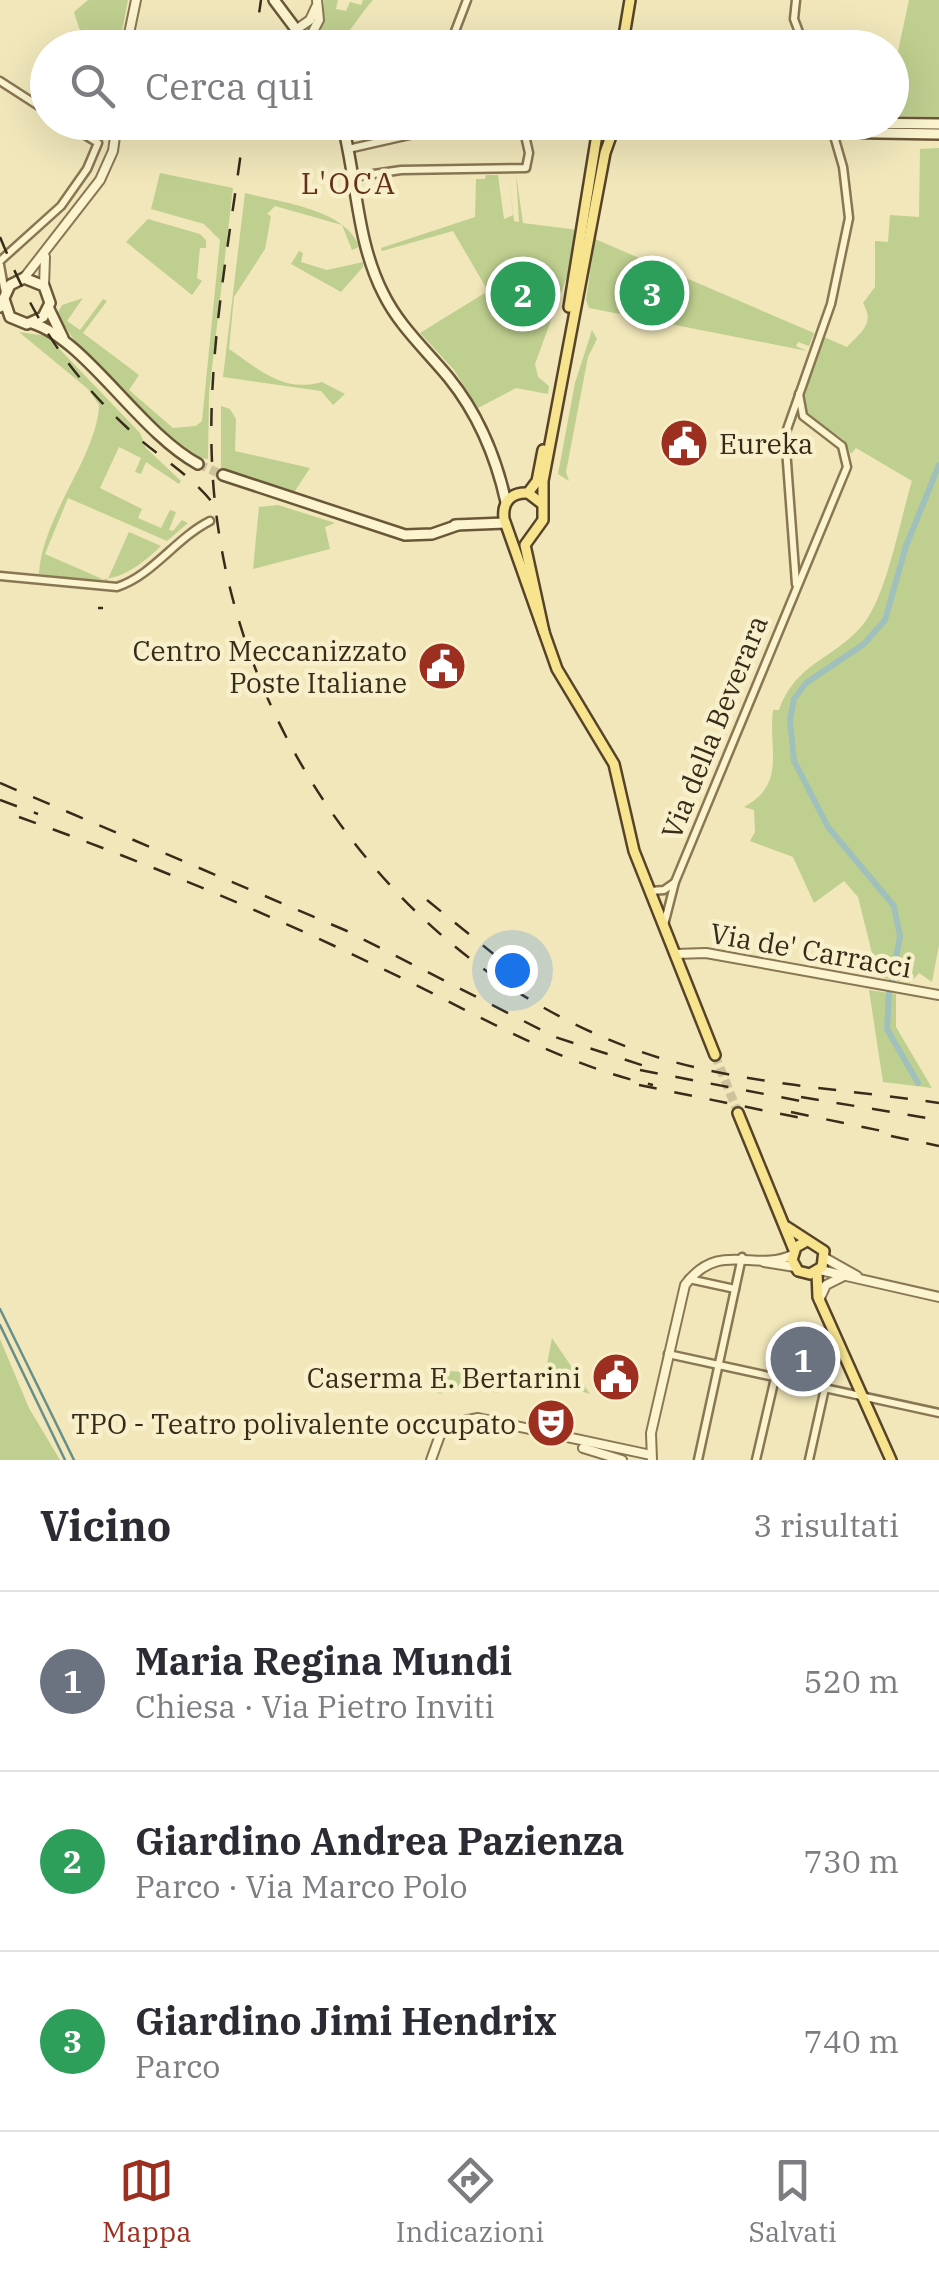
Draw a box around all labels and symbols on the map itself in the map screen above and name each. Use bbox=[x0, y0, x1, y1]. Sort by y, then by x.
district label: L'OCA bbox=[301, 163, 397, 202]
pin: 2 bbox=[490, 256, 556, 332]
pin: 3 bbox=[620, 256, 684, 330]
public building icon: Eureka bbox=[658, 417, 710, 469]
place label: Eureka bbox=[719, 425, 813, 462]
street label: Via della Beverara bbox=[652, 610, 776, 844]
place label: Centro Meccanizzato Poste Italiane bbox=[133, 632, 407, 701]
public building icon: Centro Meccanizzato Poste Italiane bbox=[416, 640, 468, 692]
street label: Via de' Carracci bbox=[707, 914, 915, 986]
your location bbox=[487, 945, 538, 996]
pin: 1 bbox=[770, 1322, 836, 1396]
public building icon: Caserma E. Bertarini bbox=[590, 1351, 642, 1403]
place label: Caserma E. Bertarini bbox=[307, 1359, 581, 1396]
theatre icon: TPO - Teatro polivalente occupato bbox=[525, 1397, 577, 1449]
place label: TPO - Teatro polivalente occupato bbox=[71, 1405, 516, 1442]

